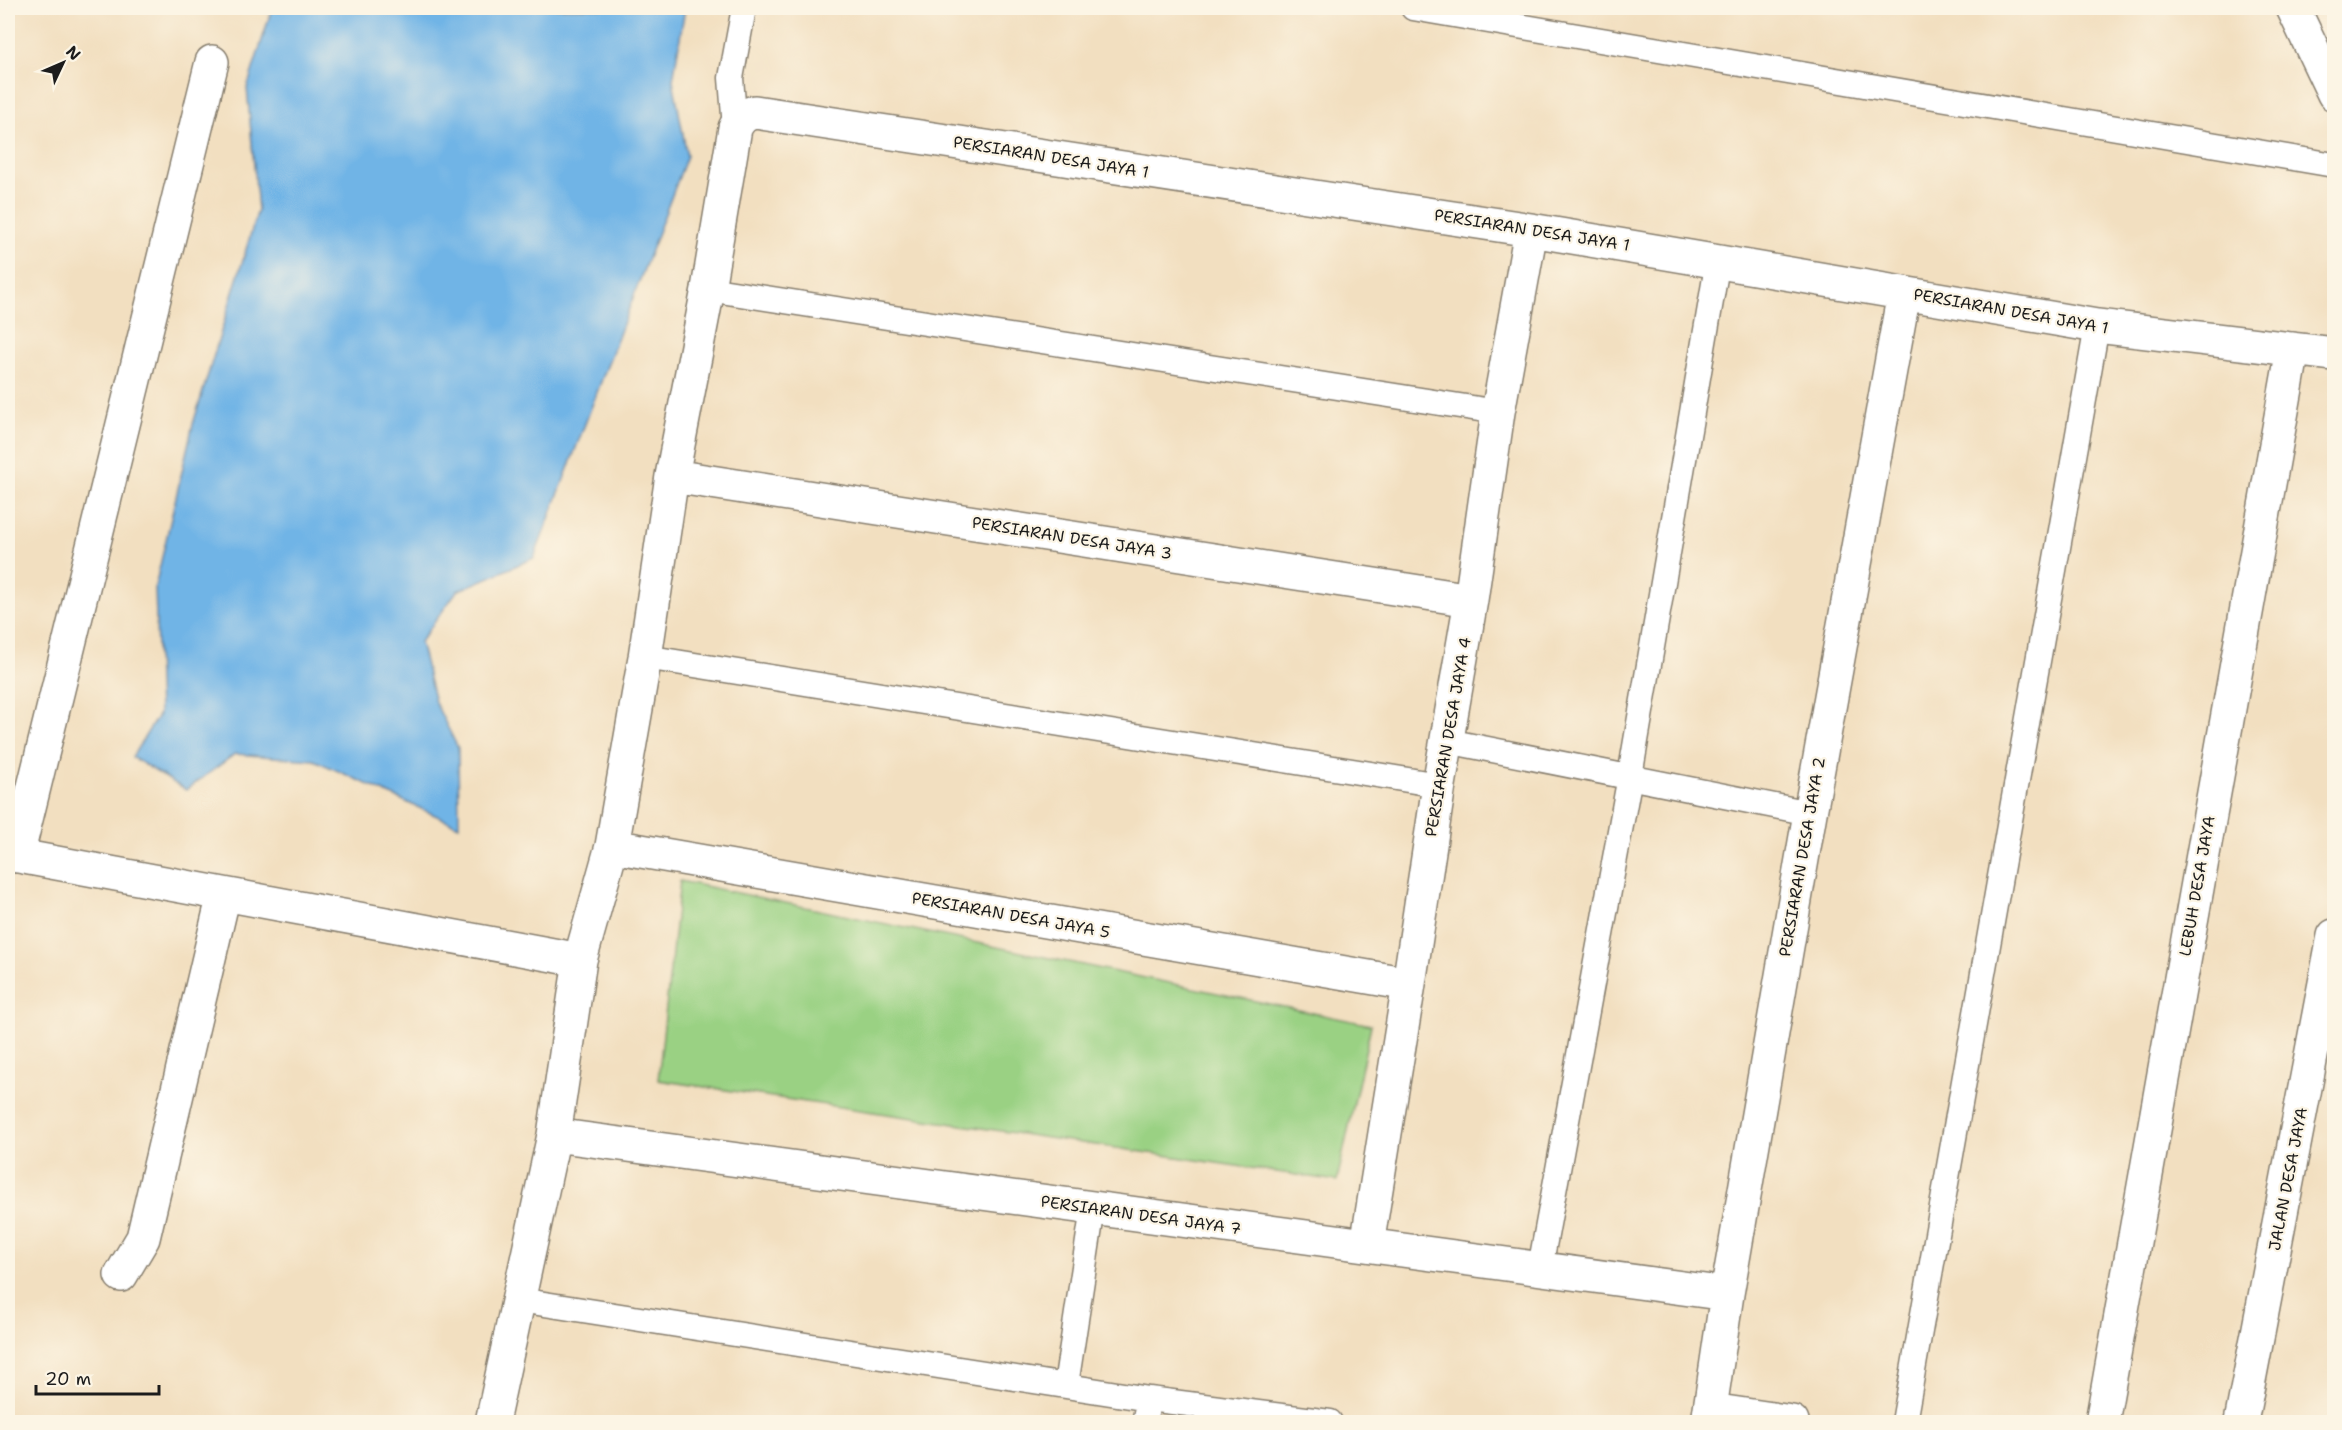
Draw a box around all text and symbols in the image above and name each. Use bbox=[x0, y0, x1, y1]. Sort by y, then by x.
north arrow bbox=[33, 33, 93, 93]
text: N bbox=[61, 41, 85, 65]
street label: PERSIARAN DESA JAYA 1 bbox=[952, 131, 1150, 183]
street label: PERSIARAN DESA JAYA 1 bbox=[1433, 204, 1631, 256]
street label: PERSIARAN DESA JAYA 1 bbox=[1912, 283, 2110, 339]
street label: PERSIARAN DESA JAYA 3 bbox=[970, 512, 1174, 564]
street label: PERSIARAN DESA JAYA 4 bbox=[1420, 636, 1476, 838]
street label: PERSIARAN DESA JAYA 2 bbox=[1774, 756, 1830, 958]
street label: LEBUH DESA JAYA bbox=[2174, 814, 2220, 958]
street label: PERSIARAN DESA JAYA 5 bbox=[910, 887, 1112, 943]
street label: JALAN DESA JAYA bbox=[2264, 1106, 2312, 1252]
street label: PERSIARAN DESA JAYA 7 bbox=[1039, 1191, 1243, 1239]
scale bar bbox=[36, 1358, 159, 1396]
text: 20 m bbox=[45, 1367, 91, 1391]

